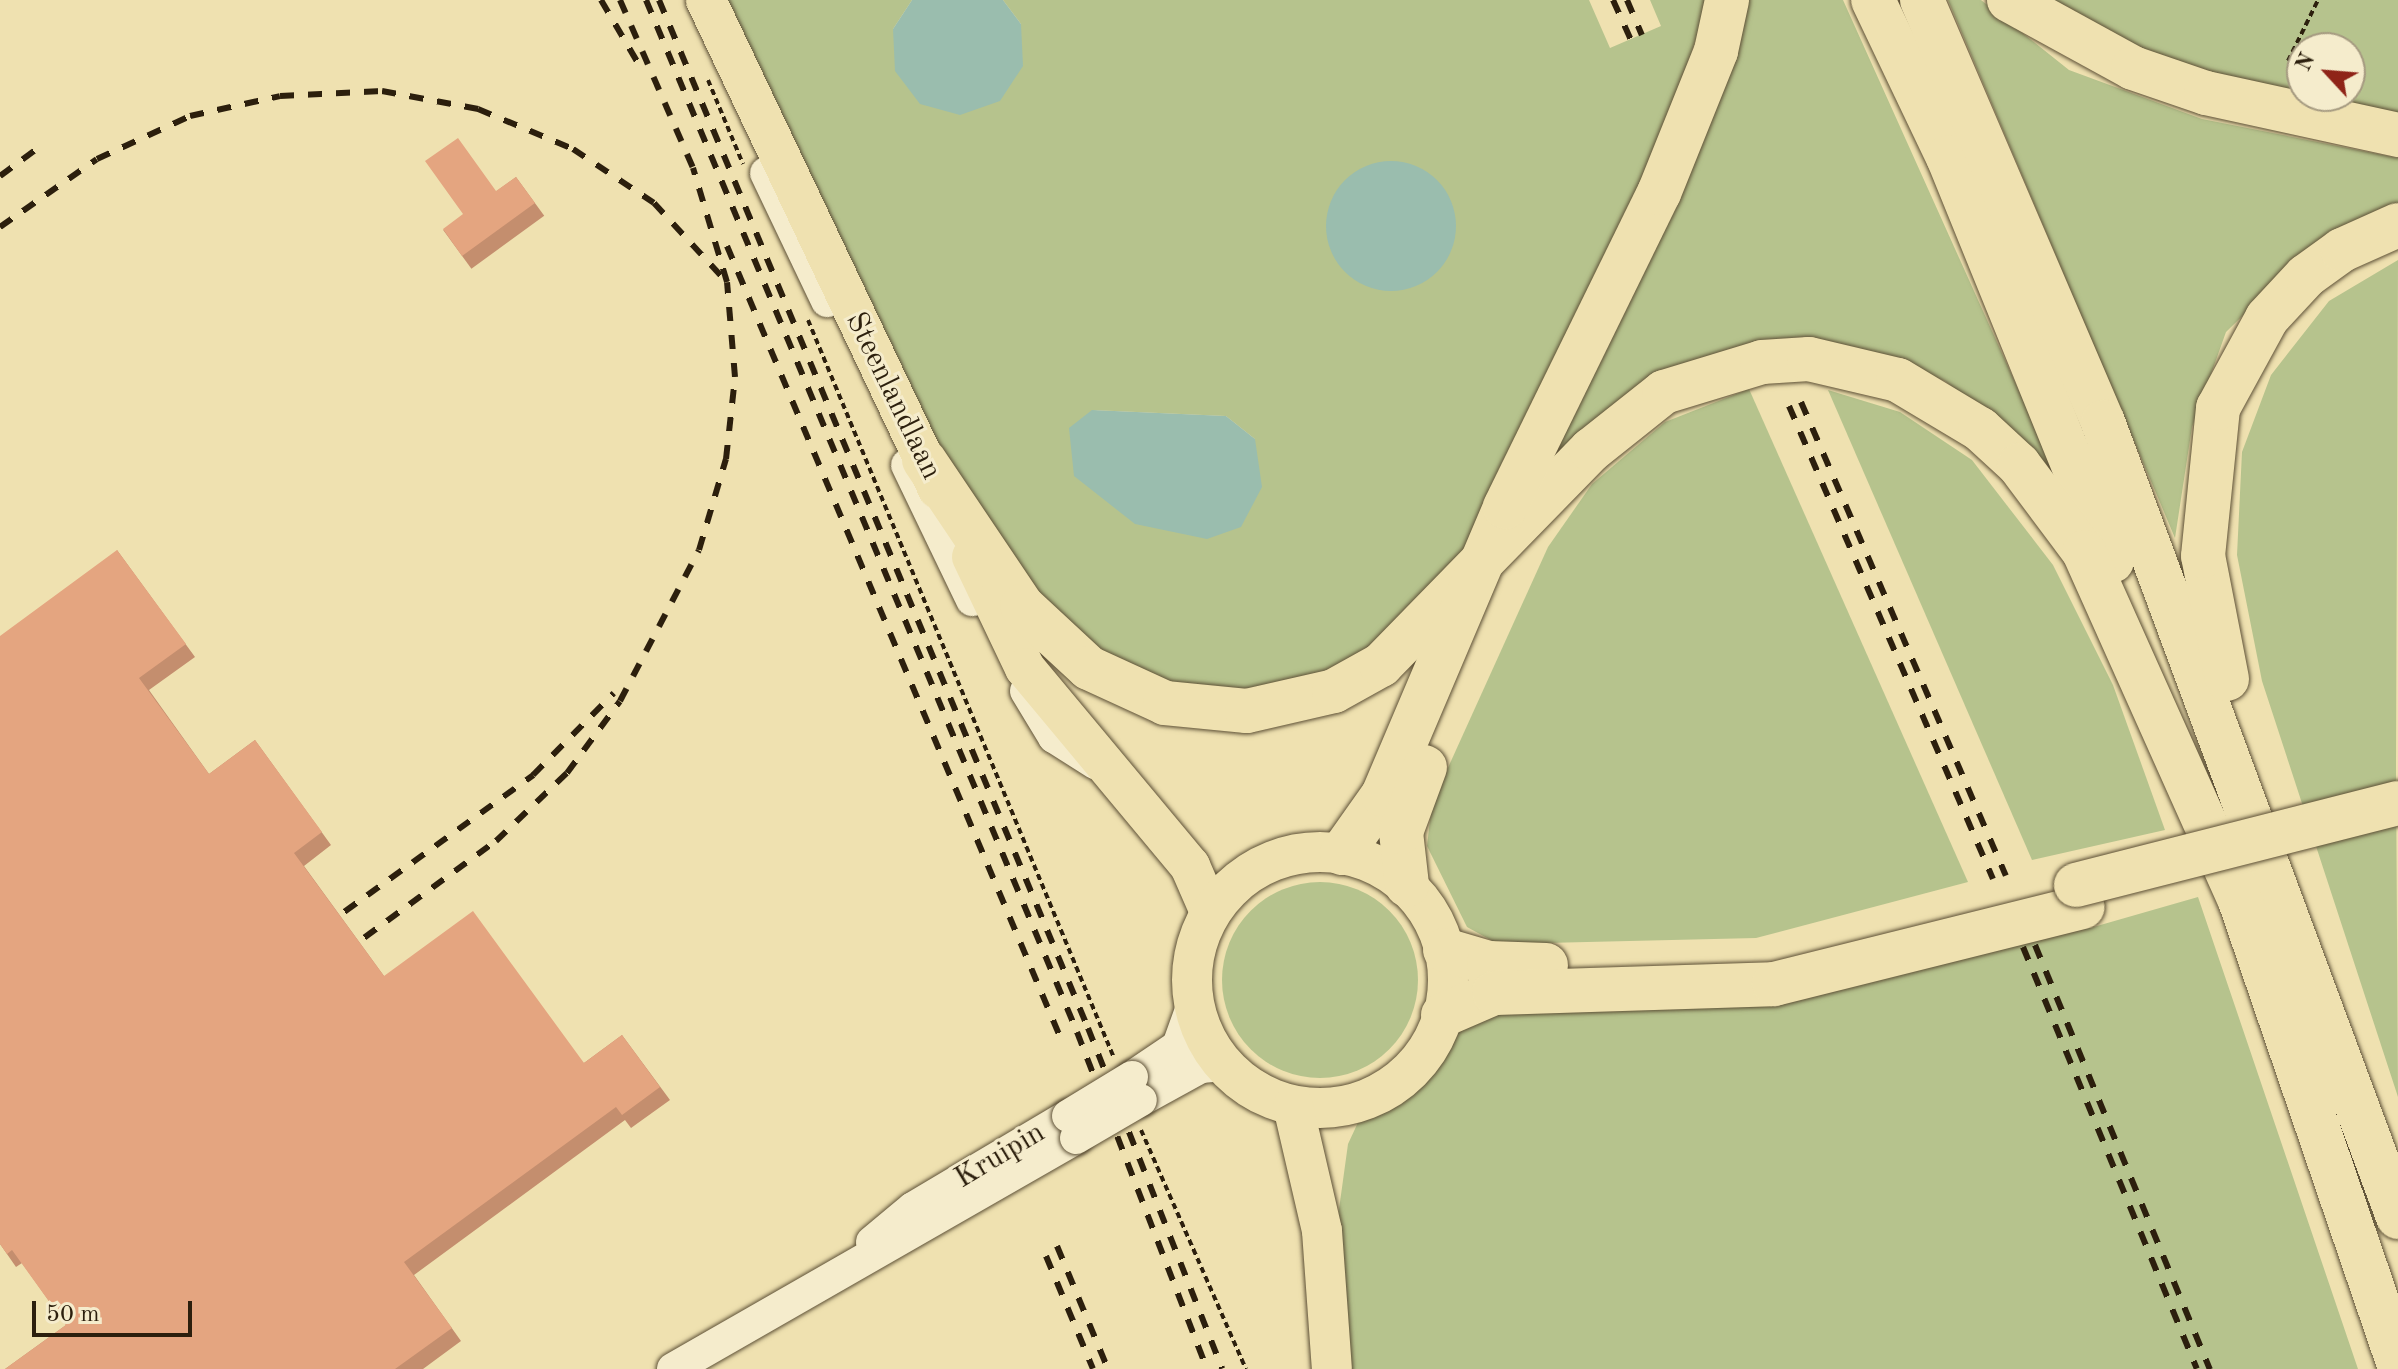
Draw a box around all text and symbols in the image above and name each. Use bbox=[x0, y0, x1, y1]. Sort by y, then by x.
north arrow bbox=[2286, 32, 2366, 112]
text: N bbox=[2293, 50, 2320, 75]
street label: Steenlandlaan bbox=[837, 306, 949, 486]
street label: Kruipin bbox=[948, 1115, 1052, 1197]
scale bar bbox=[36, 1285, 196, 1335]
text: 50 m bbox=[46, 1303, 100, 1327]

